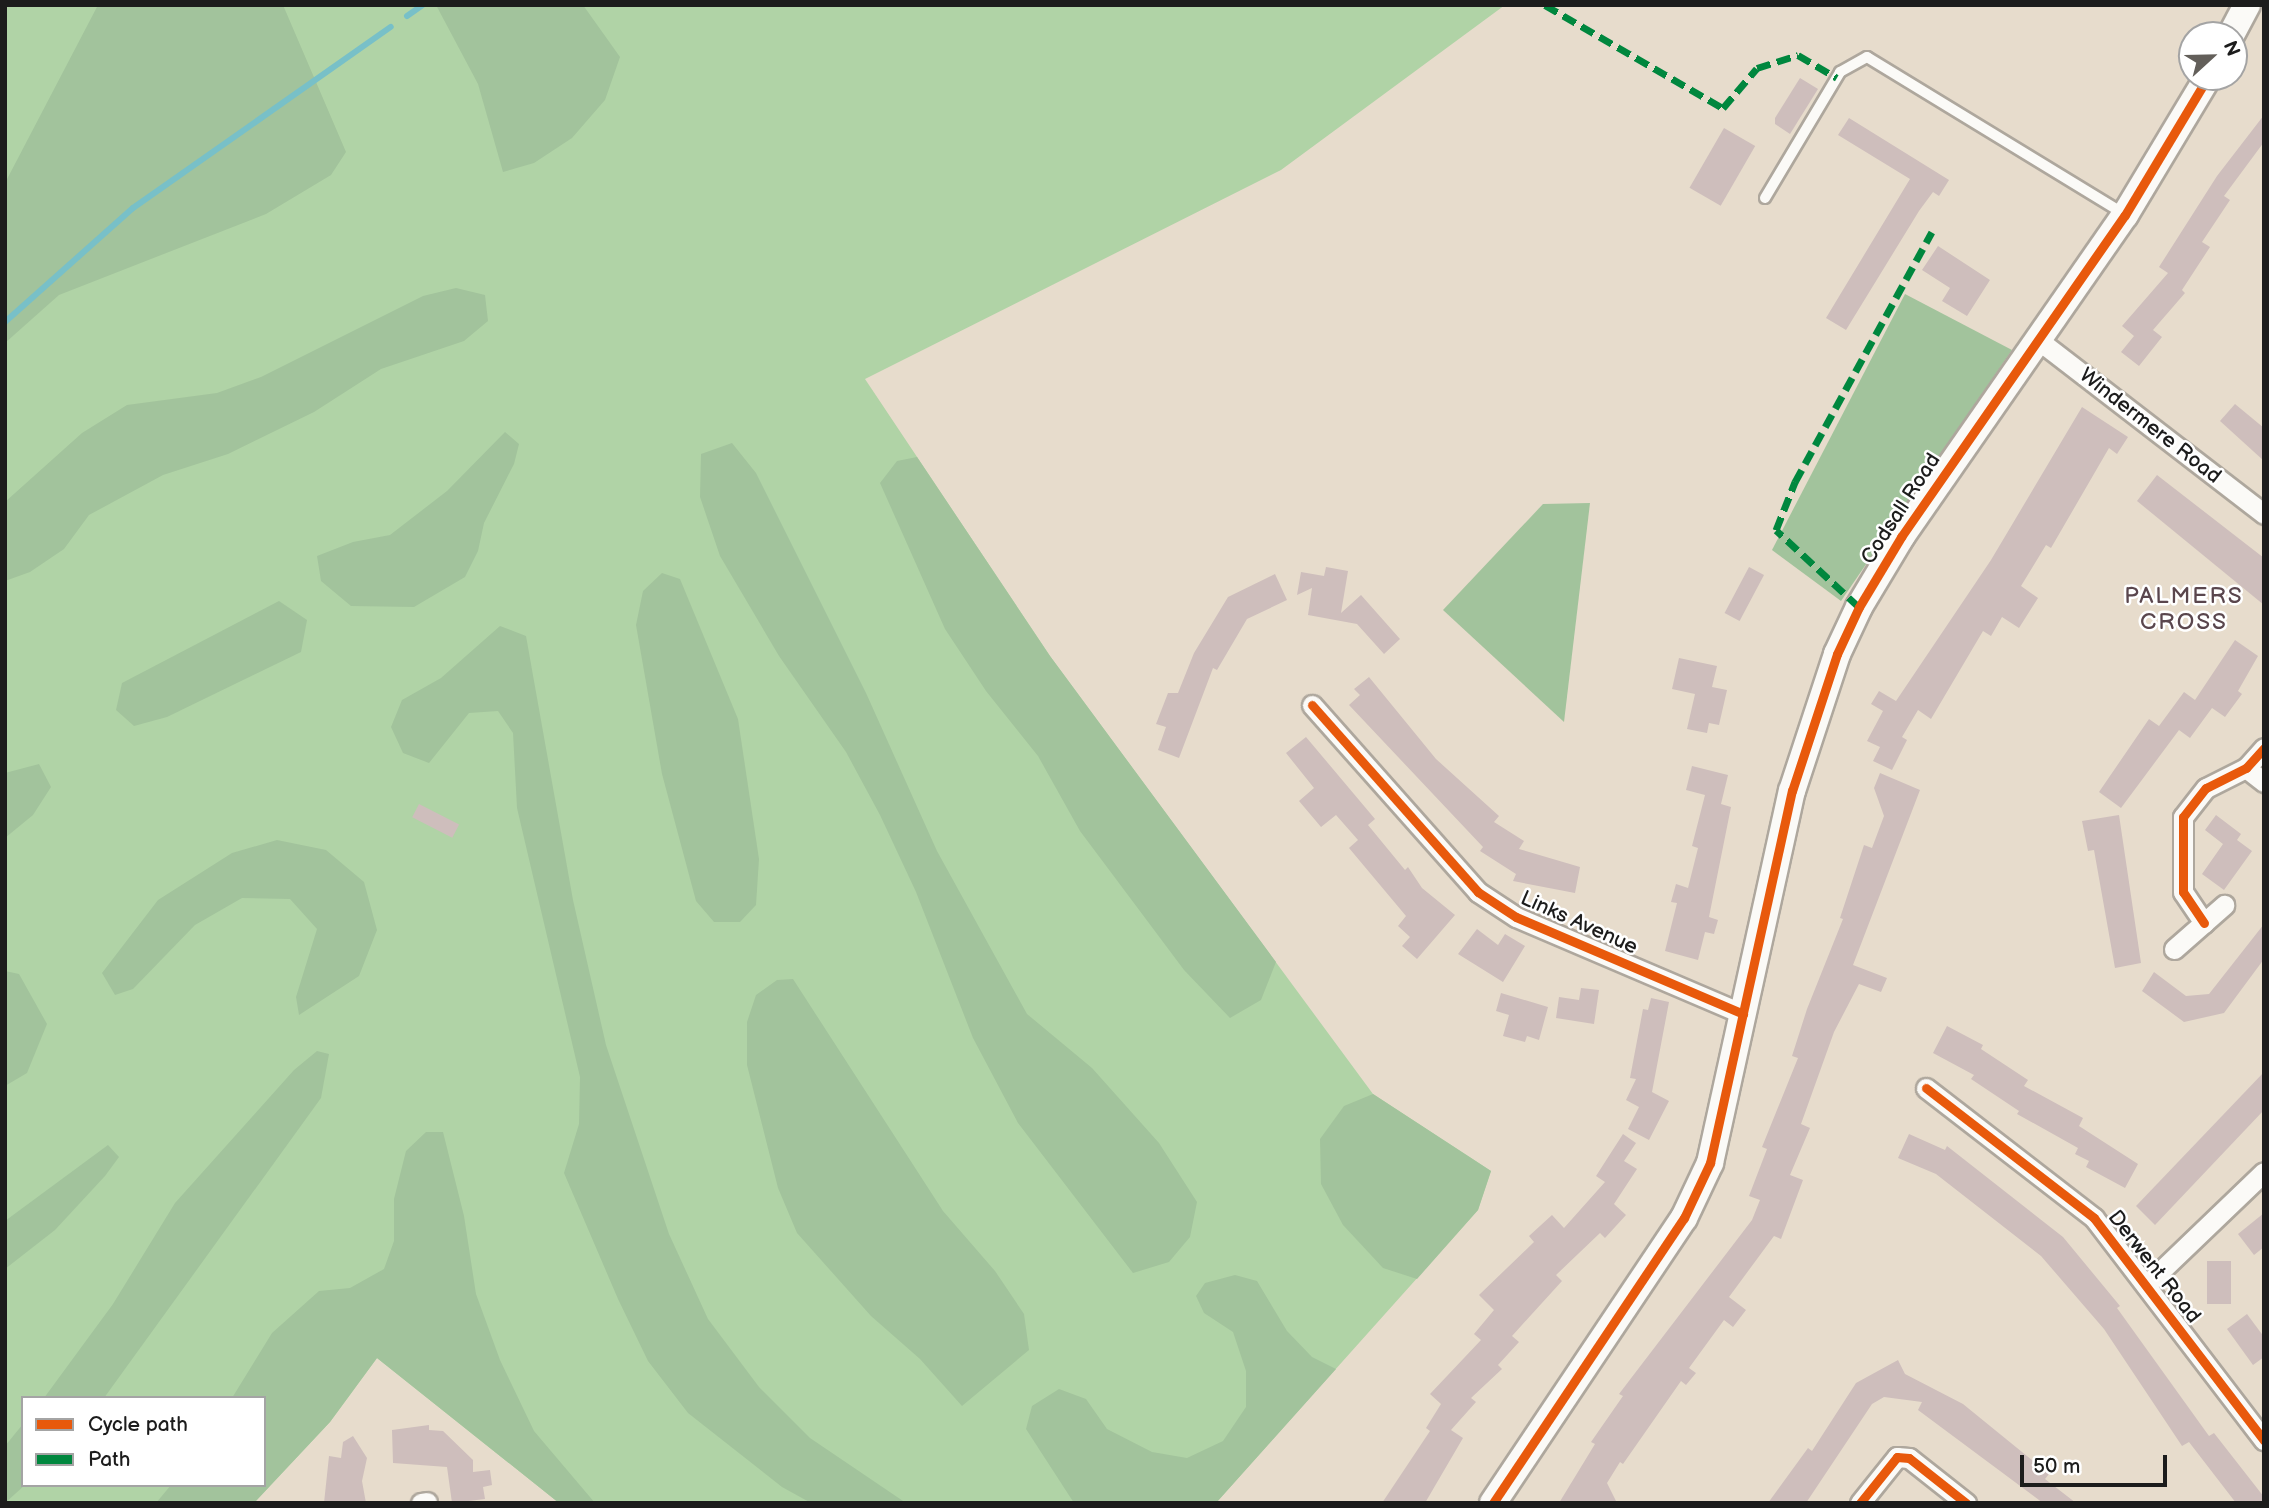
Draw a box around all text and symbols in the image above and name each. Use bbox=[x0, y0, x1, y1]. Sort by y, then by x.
north arrow bbox=[2178, 21, 2248, 91]
text: N bbox=[2218, 38, 2244, 60]
street label: Windermere Road bbox=[2074, 363, 2226, 489]
street label: Codsall Road bbox=[1856, 449, 1946, 569]
district label: PALMERS CROSS bbox=[2125, 582, 2243, 636]
street label: Links Avenue bbox=[1516, 886, 1642, 960]
street label: Derwent Road bbox=[2102, 1206, 2206, 1328]
legend bbox=[21, 1396, 266, 1487]
text: Cycle path bbox=[88, 1412, 188, 1437]
scale bar bbox=[2024, 1442, 2171, 1486]
text: Path bbox=[88, 1447, 130, 1472]
text: 50 m bbox=[2033, 1454, 2080, 1479]

